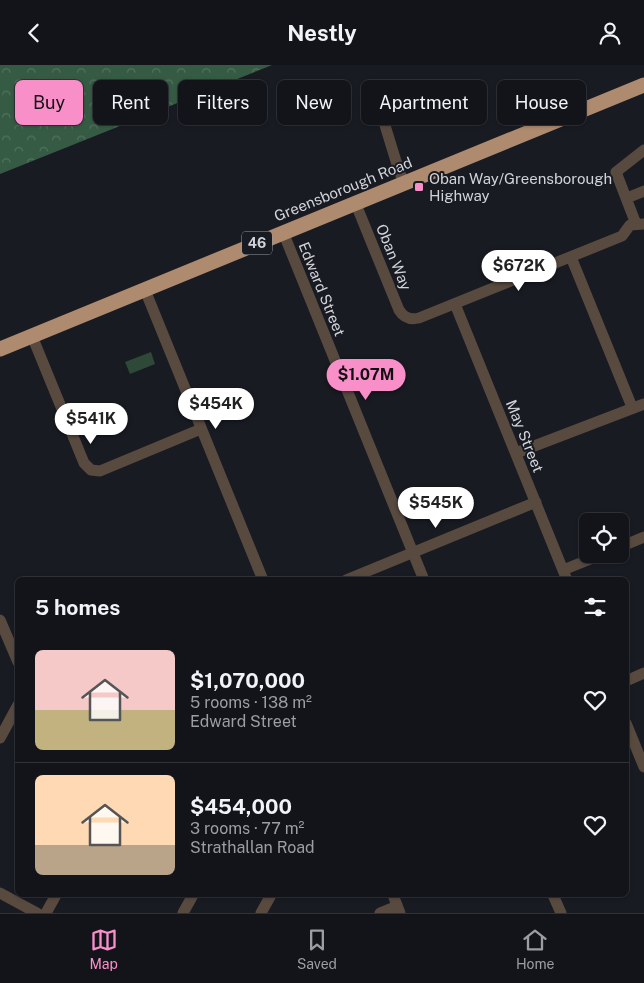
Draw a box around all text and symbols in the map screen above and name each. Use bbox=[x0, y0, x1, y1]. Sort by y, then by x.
icon: back bbox=[20, 19, 48, 47]
icon: person bbox=[596, 19, 624, 47]
text: Nestly bbox=[287, 20, 357, 46]
chip: Buy bbox=[15, 80, 83, 125]
chip: Rent bbox=[93, 80, 168, 125]
chip: Filters bbox=[178, 80, 267, 125]
chip: New bbox=[277, 80, 351, 125]
chip: Apartment bbox=[361, 80, 487, 125]
chip: House bbox=[497, 80, 586, 125]
street label: Greensborough Road bbox=[271, 154, 415, 224]
place label: Oban Way/Greensborough Highway bbox=[429, 170, 612, 204]
marker: Oban Way/Greensborough Highway bbox=[413, 181, 425, 193]
street label: Oban Way bbox=[373, 221, 415, 293]
road number: 46 bbox=[242, 232, 272, 255]
street label: Edward Street bbox=[295, 239, 349, 339]
pin: $672K bbox=[484, 249, 554, 292]
text: $672K bbox=[493, 256, 545, 275]
pin: $1.07M bbox=[325, 359, 407, 401]
text: $1.07M bbox=[338, 365, 394, 384]
pin: $454K bbox=[181, 387, 251, 430]
text: $454K bbox=[189, 394, 243, 413]
street label: May Street bbox=[503, 397, 547, 475]
pin: $541K bbox=[56, 403, 126, 445]
text: $541K bbox=[66, 409, 116, 428]
pin: $545K bbox=[401, 487, 471, 529]
text: $545K bbox=[409, 493, 463, 512]
map controls bbox=[579, 513, 629, 563]
button: locate bbox=[579, 513, 629, 563]
icon: filters bbox=[581, 593, 609, 621]
text: 5 homes bbox=[35, 595, 120, 620]
text: $1,070,000 bbox=[190, 668, 305, 693]
icon: home bbox=[75, 670, 135, 730]
icon: heart bbox=[581, 686, 609, 714]
text: 5 rooms · 138 m² bbox=[190, 693, 312, 712]
text: Edward Street bbox=[190, 712, 297, 731]
text: $454,000 bbox=[190, 794, 292, 819]
icon: home bbox=[75, 795, 135, 855]
icon: heart bbox=[581, 811, 609, 839]
text: 3 rooms · 77 m² bbox=[190, 819, 304, 838]
text: Strathallan Road bbox=[190, 838, 315, 857]
tab: Map bbox=[89, 926, 118, 972]
tab: Saved bbox=[297, 926, 337, 972]
tab: Home bbox=[516, 926, 555, 972]

